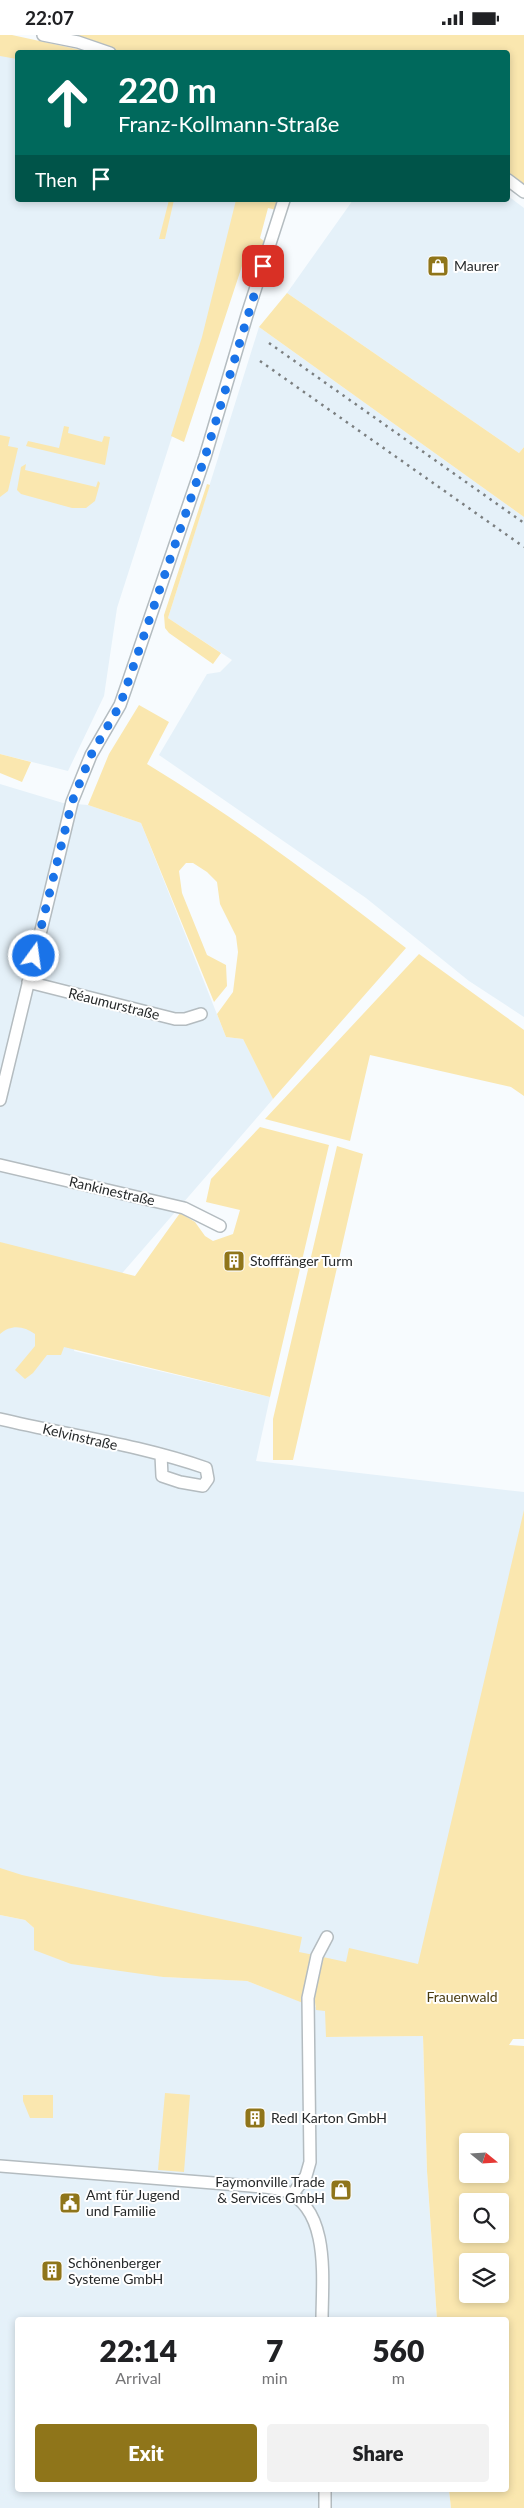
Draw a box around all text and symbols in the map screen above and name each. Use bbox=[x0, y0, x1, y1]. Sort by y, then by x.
text: 22:07 bbox=[25, 6, 74, 29]
text: 220 m bbox=[118, 68, 217, 110]
icon: ahead bbox=[35, 70, 100, 135]
text: Franz-Kollmann-Straße bbox=[118, 110, 339, 137]
icon: arrive bbox=[87, 165, 115, 193]
text: Then bbox=[35, 168, 77, 191]
pin bbox=[242, 245, 284, 287]
icon: arrive bbox=[249, 252, 277, 280]
shop icon: Maurer bbox=[426, 254, 450, 278]
place label: Maurer bbox=[454, 257, 499, 274]
position arrow bbox=[7, 929, 59, 981]
street label: Réaumurstraße bbox=[67, 984, 161, 1023]
street label: Rankinestraße bbox=[67, 1172, 157, 1209]
building icon: Stofffänger Turm bbox=[222, 1249, 246, 1273]
place label: Stofffänger Turm bbox=[250, 1252, 353, 1269]
street label: Kelvinstraße bbox=[41, 1420, 119, 1453]
park label: Frauenwald bbox=[426, 1988, 498, 2005]
building icon: Redl Karton GmbH bbox=[243, 2106, 267, 2130]
place label: Redl Karton GmbH bbox=[271, 2109, 387, 2126]
north arrow bbox=[459, 2133, 509, 2183]
map controls bbox=[459, 2133, 509, 2303]
place label: Faymonville Trade & Services GmbH bbox=[215, 2173, 325, 2206]
shop icon: Faymonville Trade & Services GmbH bbox=[329, 2178, 353, 2202]
place label: Amt für Jugend und Familie bbox=[86, 2186, 180, 2219]
public building icon: Amt für Jugend und Familie bbox=[58, 2191, 82, 2215]
button: search bbox=[459, 2193, 509, 2243]
button: layers bbox=[459, 2253, 509, 2303]
place label: Schönenberger Systeme GmbH bbox=[68, 2254, 163, 2287]
building icon: Schönenberger Systeme GmbH bbox=[40, 2259, 64, 2283]
text: 22:14 bbox=[100, 2332, 177, 2368]
text: 7 bbox=[266, 2332, 283, 2368]
text: 560 bbox=[372, 2332, 424, 2368]
text: Arrival bbox=[115, 2368, 161, 2387]
text: min bbox=[262, 2368, 288, 2387]
text: m bbox=[392, 2368, 405, 2387]
button: Exit bbox=[35, 2424, 257, 2482]
button: Share bbox=[267, 2424, 489, 2482]

